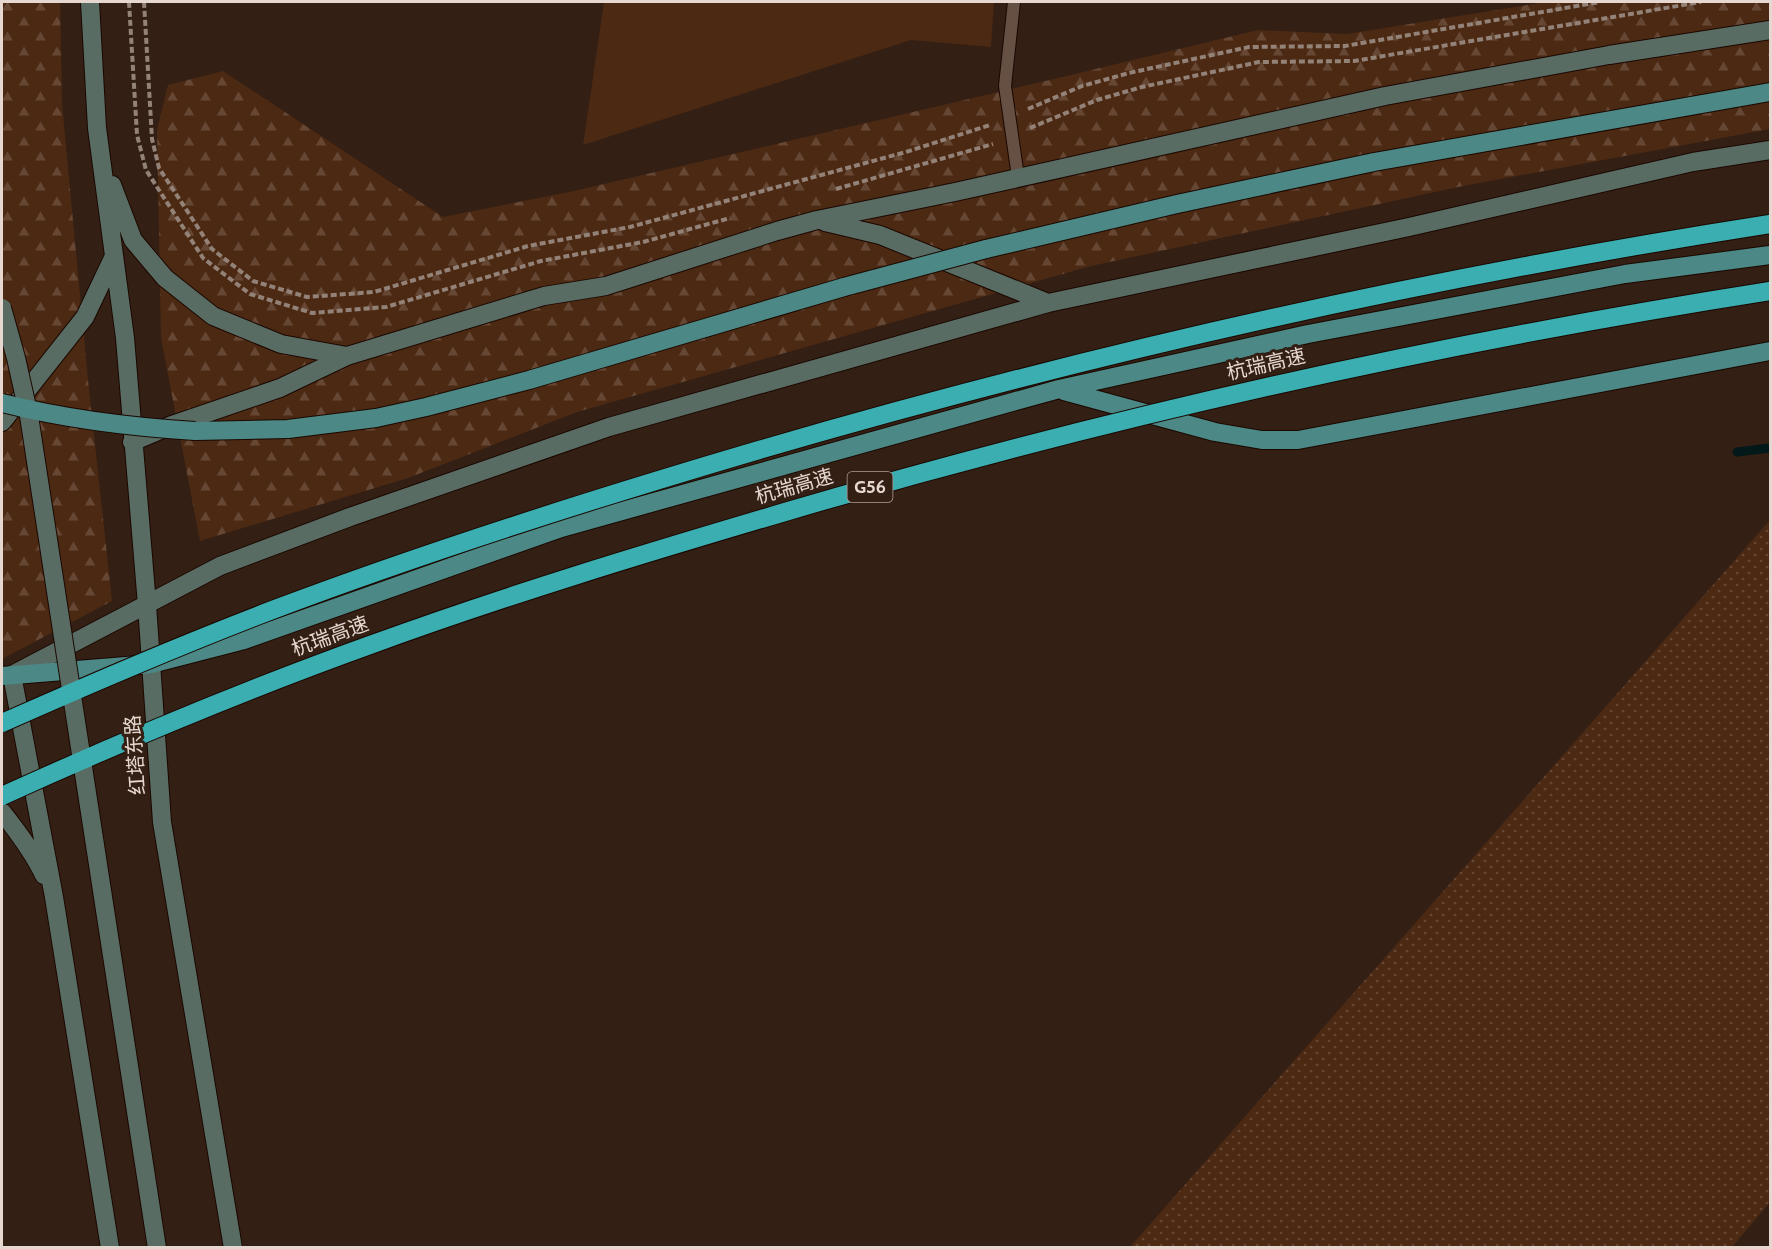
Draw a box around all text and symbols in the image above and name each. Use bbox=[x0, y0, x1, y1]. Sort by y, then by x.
street label: 杭瑞高速 bbox=[1224, 343, 1308, 385]
street label: 杭瑞高速 bbox=[752, 463, 836, 509]
road number: G56 bbox=[848, 472, 892, 502]
street label: 杭瑞高速 bbox=[288, 611, 372, 661]
street label: 红塔东路 bbox=[120, 714, 150, 796]

